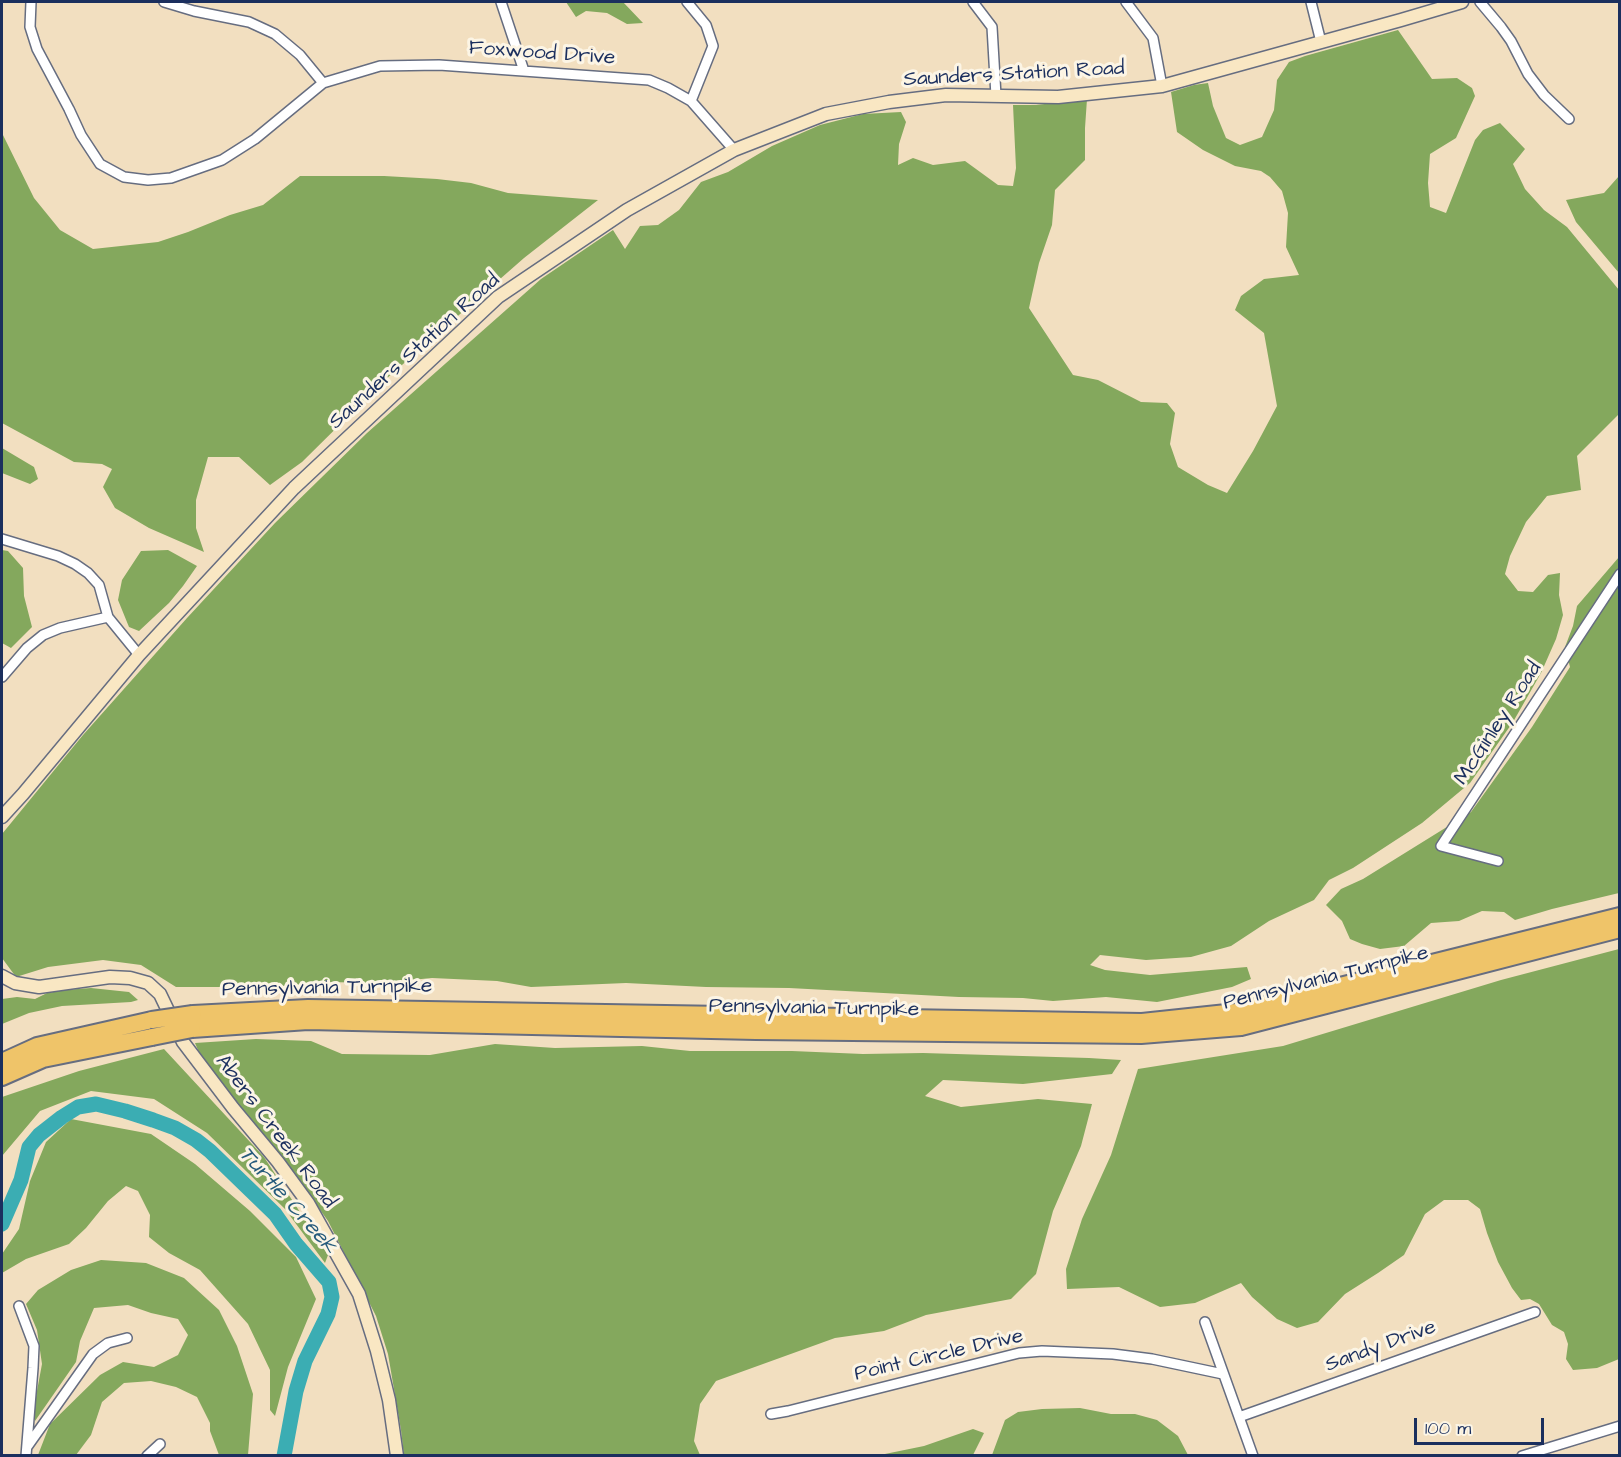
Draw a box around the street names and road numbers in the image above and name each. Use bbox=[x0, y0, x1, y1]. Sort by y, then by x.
street label: Foxwood Drive bbox=[468, 36, 616, 72]
street label: Saunders Station Road bbox=[903, 57, 1125, 93]
street label: Saunders Station Road bbox=[324, 269, 506, 435]
street label: McGinley Road bbox=[1450, 658, 1548, 790]
street label: Pennsylvania Turnpike bbox=[1221, 941, 1431, 1017]
street label: Pennsylvania Turnpike bbox=[222, 975, 432, 1003]
street label: Pennsylvania Turnpike bbox=[709, 995, 919, 1023]
street label: Abers Creek Road bbox=[209, 1050, 341, 1214]
street label: Sandy Drive bbox=[1322, 1315, 1440, 1379]
street label: Point Circle Drive bbox=[852, 1324, 1026, 1388]

